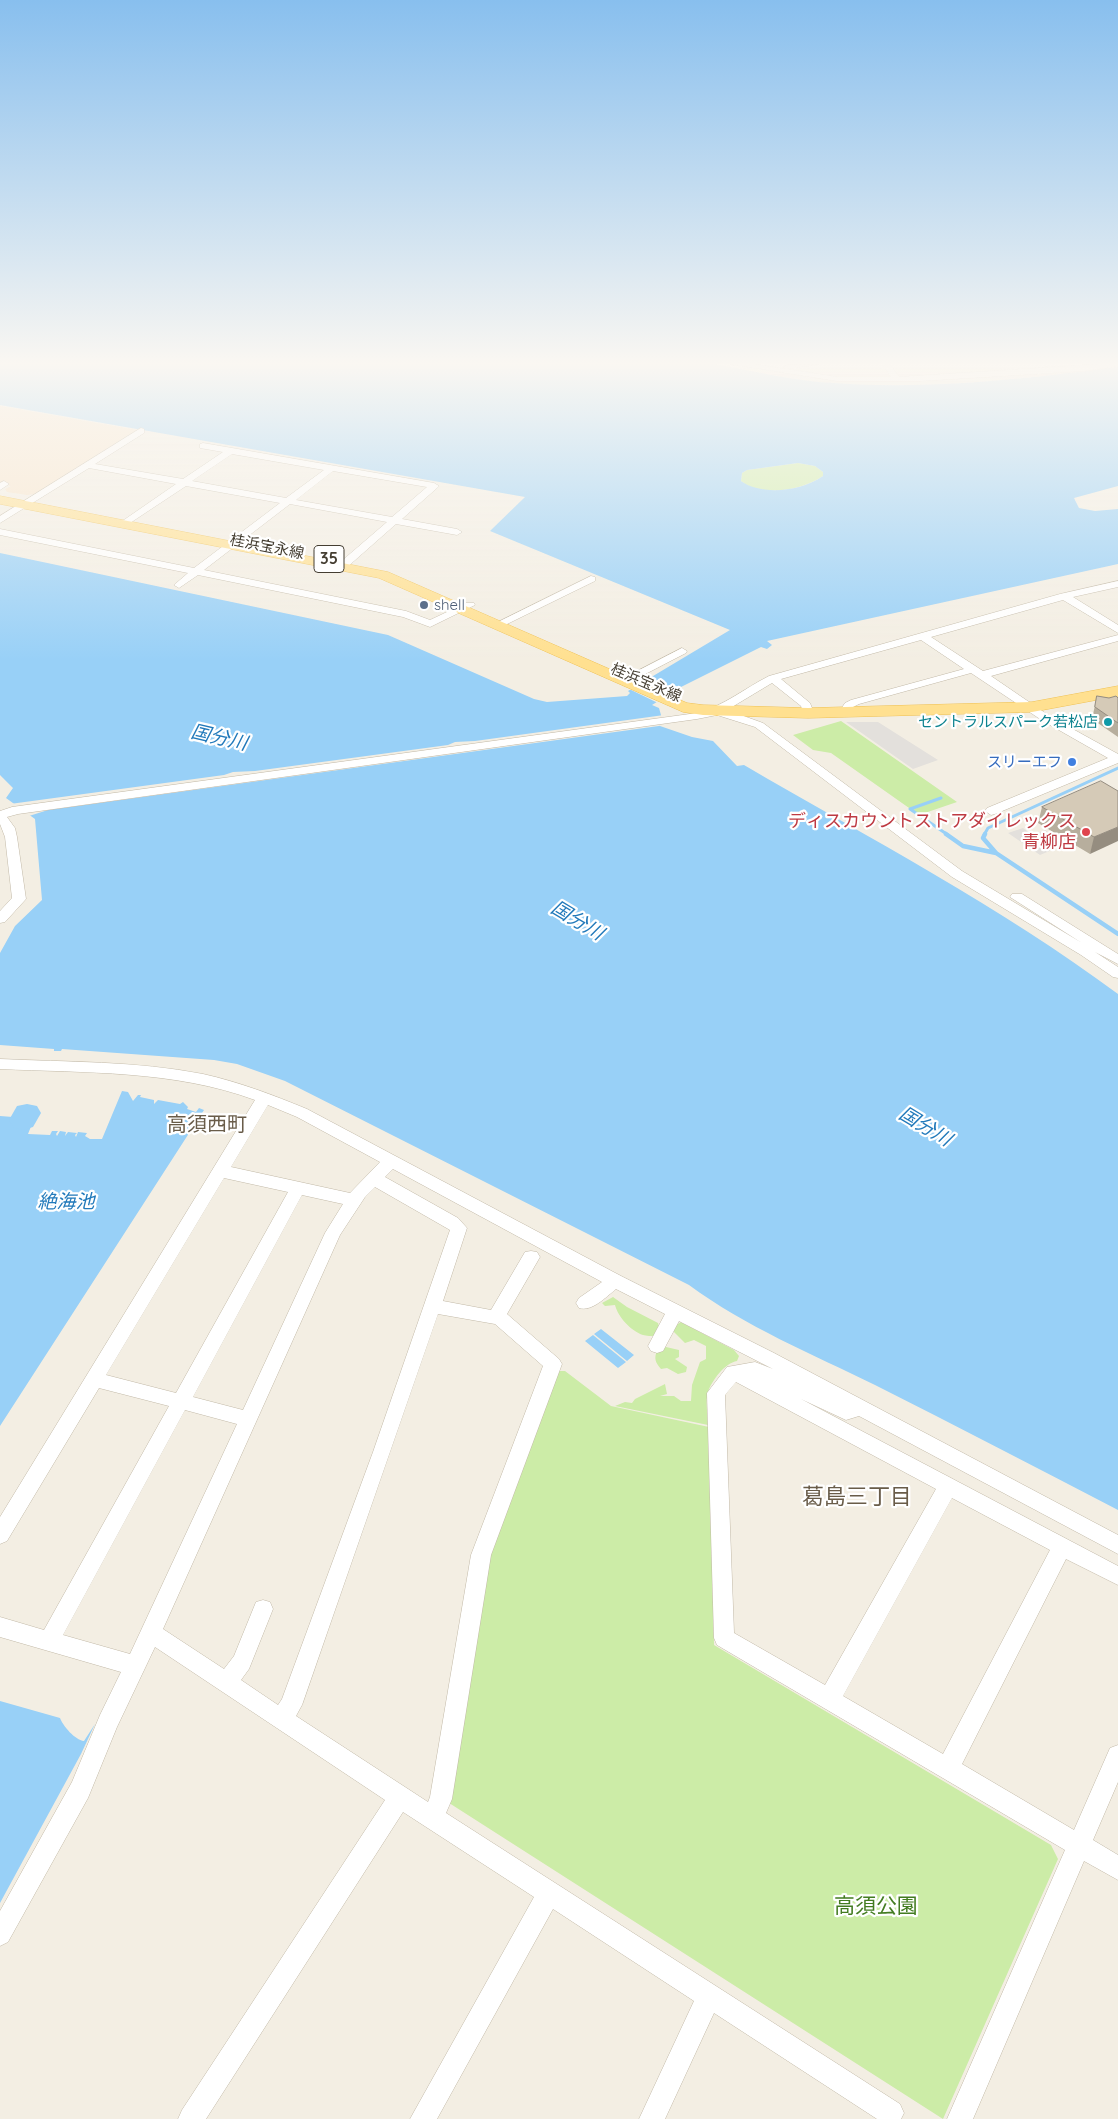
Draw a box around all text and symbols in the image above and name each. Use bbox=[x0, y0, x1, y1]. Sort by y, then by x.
street label: 桂浜宝永線 bbox=[228, 531, 306, 563]
road number: 35 bbox=[314, 546, 344, 572]
place label: shell bbox=[434, 596, 465, 614]
marker: shell bbox=[418, 599, 430, 611]
street label: 桂浜宝永線 bbox=[608, 660, 684, 706]
place label: セントラルスパーク若松店 bbox=[918, 713, 1098, 731]
marker: セントラルスパーク若松店 bbox=[1102, 716, 1114, 728]
water label: 国分川 bbox=[189, 720, 249, 756]
place label: スリーエフ bbox=[987, 753, 1062, 771]
marker: スリーエフ bbox=[1066, 756, 1078, 768]
place label: ディスカウントストアダイレックス 青柳店 bbox=[788, 811, 1076, 854]
marker: ディスカウントストアダイレックス 青柳店 bbox=[1080, 826, 1092, 838]
water label: 国分川 bbox=[547, 897, 607, 945]
water label: 国分川 bbox=[895, 1103, 955, 1151]
district label: 高須西町 bbox=[167, 1113, 247, 1137]
water label: 絶海池 bbox=[38, 1191, 94, 1213]
district label: 葛島三丁目 bbox=[802, 1484, 912, 1510]
park label: 高須公園 bbox=[834, 1894, 918, 1920]

